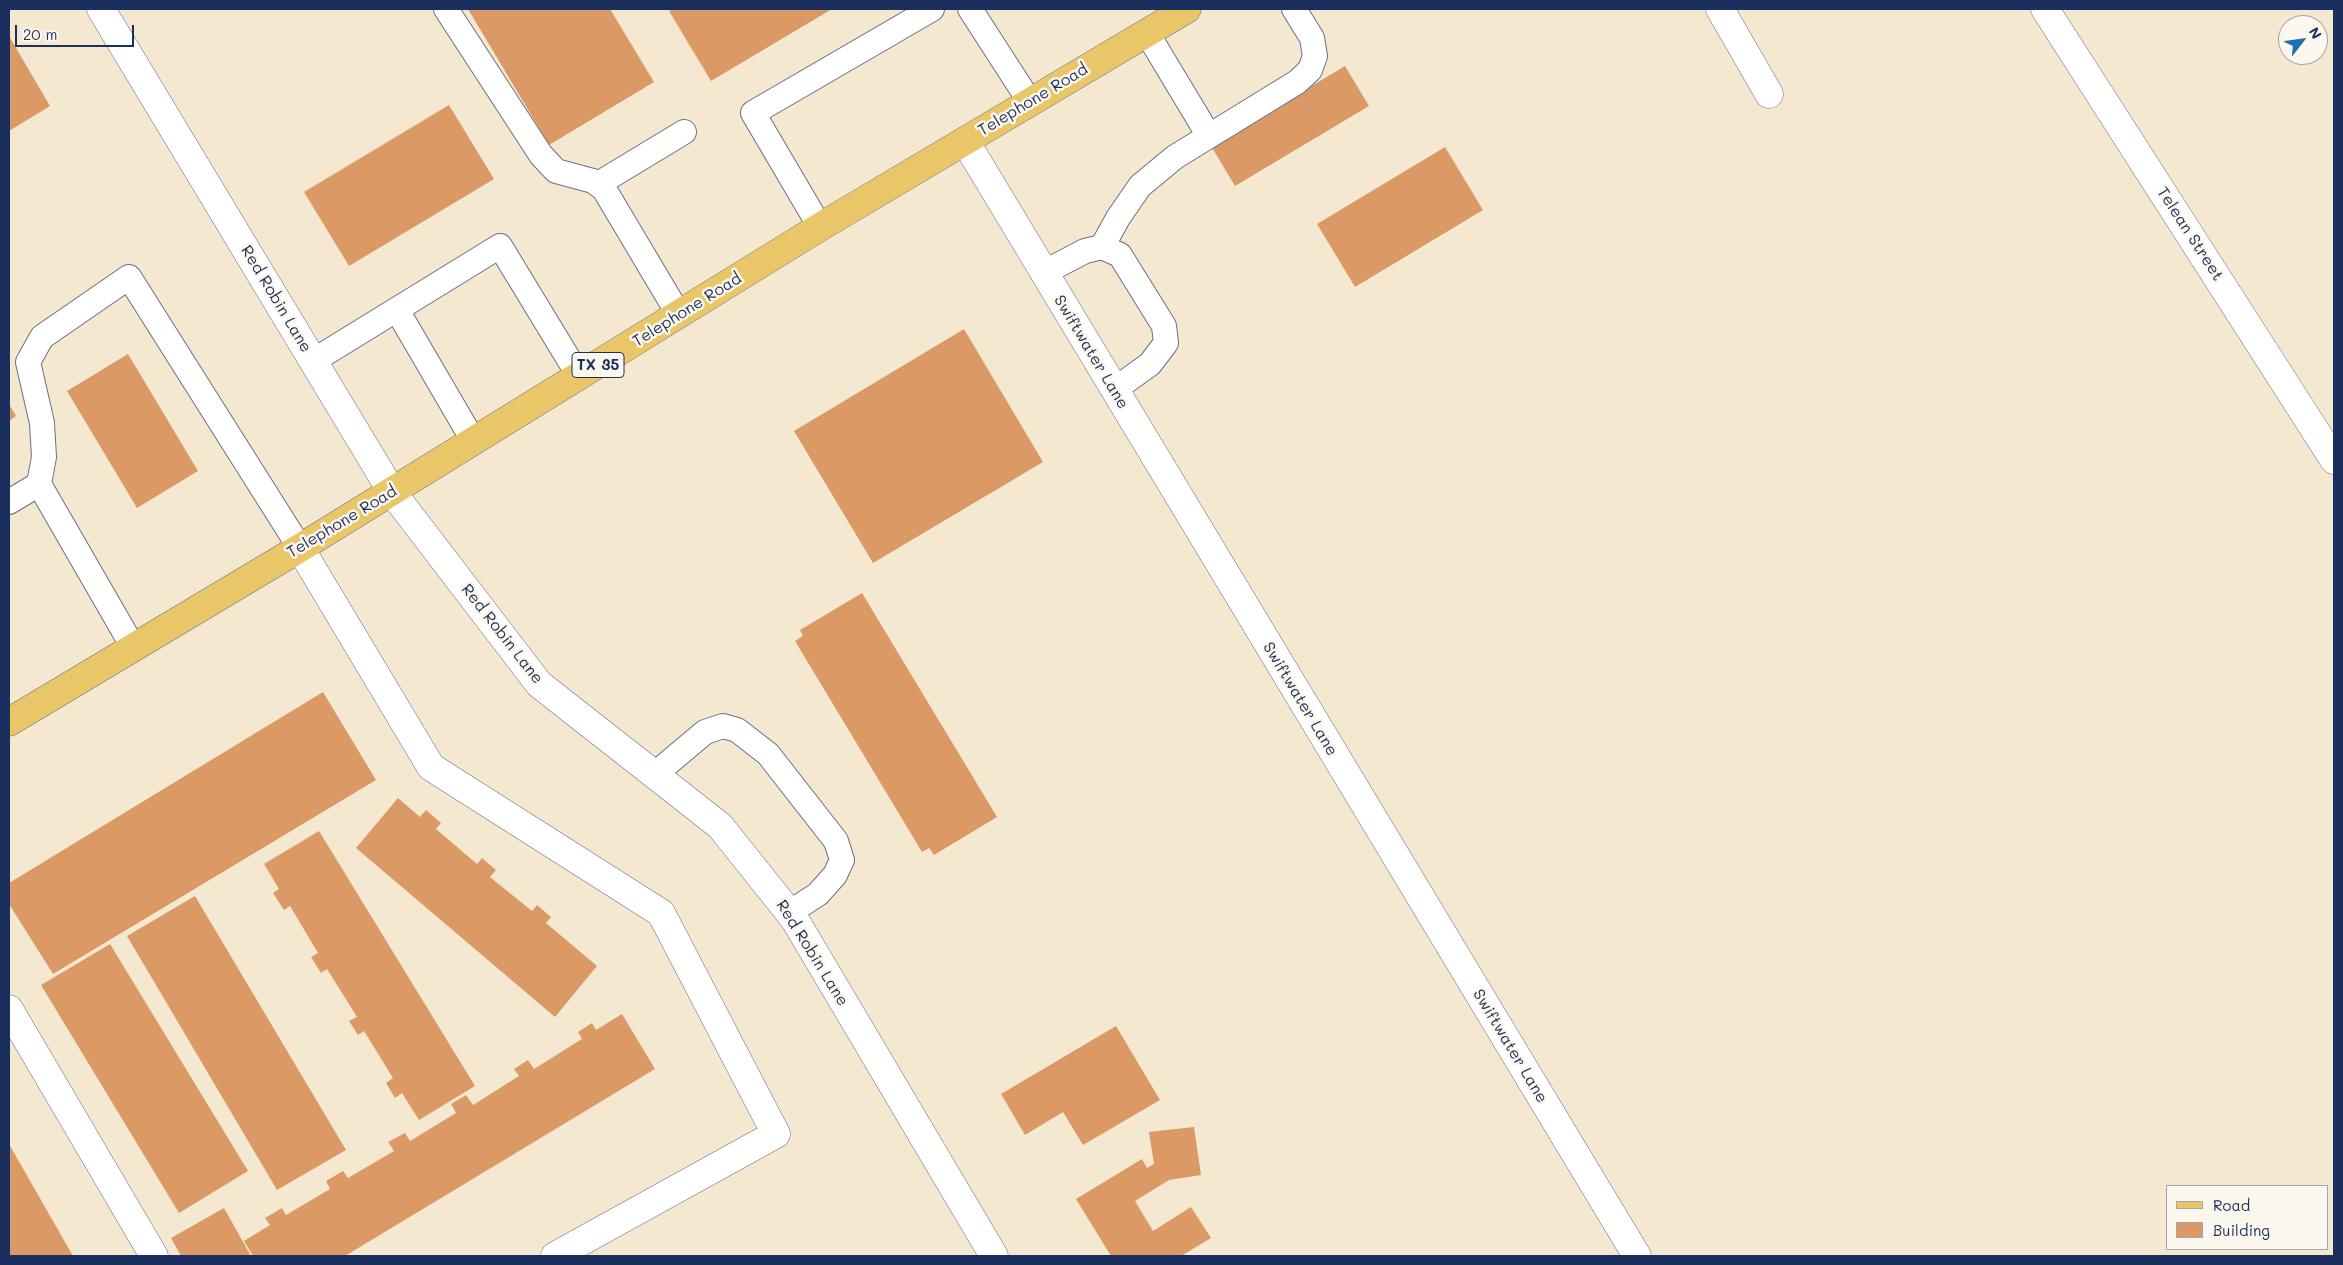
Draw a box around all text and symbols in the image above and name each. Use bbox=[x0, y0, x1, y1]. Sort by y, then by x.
scale bar bbox=[18, 15, 136, 47]
north arrow bbox=[2278, 15, 2328, 65]
text: N bbox=[2305, 23, 2326, 42]
text: 20 m bbox=[23, 24, 57, 44]
street label: Telephone Road bbox=[975, 60, 1091, 140]
street label: Telean Street bbox=[2153, 184, 2227, 284]
street label: Red Robin Lane bbox=[237, 242, 315, 356]
street label: Telephone Road bbox=[629, 269, 745, 351]
street label: Swiftwater Lane bbox=[1049, 292, 1133, 412]
road number: TX 35 bbox=[572, 352, 624, 378]
street label: Telephone Road bbox=[284, 482, 400, 562]
street label: Red Robin Lane bbox=[457, 580, 547, 688]
street label: Swiftwater Lane bbox=[1258, 639, 1342, 759]
street label: Red Robin Lane bbox=[772, 896, 852, 1010]
street label: Swiftwater Lane bbox=[1468, 986, 1552, 1106]
legend bbox=[2166, 1185, 2328, 1250]
text: Road bbox=[2213, 1195, 2250, 1215]
text: Building bbox=[2213, 1220, 2270, 1240]

